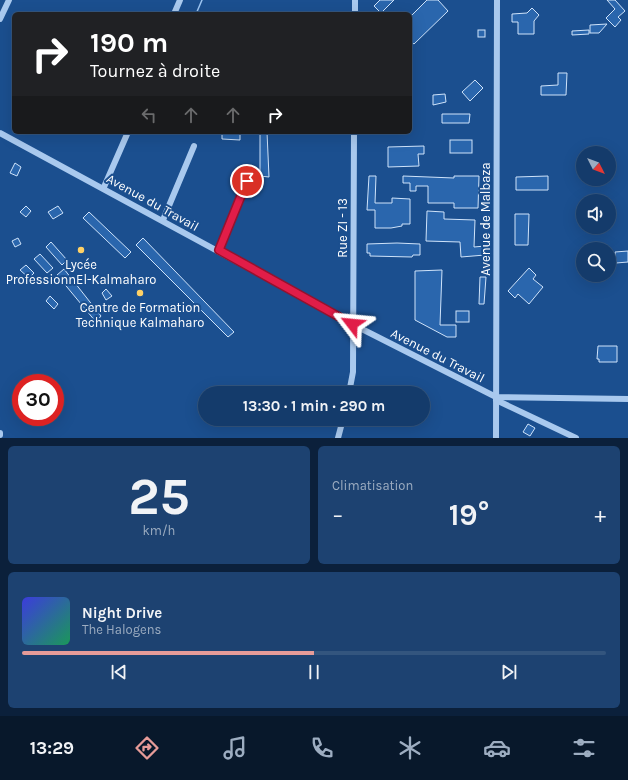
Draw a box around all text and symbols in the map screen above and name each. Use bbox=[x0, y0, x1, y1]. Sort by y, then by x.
text: 190 m bbox=[90, 26, 168, 59]
icon: right bbox=[24, 28, 76, 80]
text: Tournez à droite bbox=[90, 60, 220, 82]
icon: left bbox=[138, 104, 160, 126]
icon: ahead bbox=[180, 104, 202, 126]
icon: ahead bbox=[222, 104, 244, 126]
icon: right bbox=[264, 104, 286, 126]
north arrow bbox=[576, 146, 616, 186]
map controls bbox=[576, 146, 616, 282]
street label: Avenue de Malbaza bbox=[478, 162, 493, 276]
pin bbox=[230, 164, 264, 198]
icon: arrive bbox=[236, 170, 258, 192]
street label: Avenue du Travail bbox=[104, 171, 202, 234]
button: sound bbox=[576, 194, 616, 234]
street label: Rue ZI - 13 bbox=[335, 198, 350, 258]
button: search bbox=[576, 242, 616, 282]
marker: Lycée ProfessionnEl-Kalmaharo bbox=[76, 245, 86, 255]
place label: Lycée ProfessionnEl-Kalmaharo bbox=[6, 257, 156, 287]
marker: Centre de Formation Technique Kalmaharo bbox=[135, 288, 145, 298]
place label: Centre de Formation Technique Kalmaharo bbox=[76, 300, 204, 331]
position arrow bbox=[331, 303, 373, 345]
street label: Avenue du Travail bbox=[388, 325, 487, 386]
speed limit sign: 30 bbox=[12, 374, 64, 426]
text: 13:30 · 1 min · 290 m bbox=[243, 397, 385, 415]
text: 25 bbox=[128, 466, 190, 527]
text: Climatisation bbox=[332, 478, 413, 493]
text: 19° bbox=[449, 497, 489, 533]
text: − bbox=[332, 502, 344, 528]
text: + bbox=[594, 502, 606, 528]
text: km/h bbox=[143, 523, 175, 538]
text: Night Drive bbox=[82, 604, 162, 622]
text: The Halogens bbox=[82, 622, 161, 637]
icon: previous bbox=[108, 661, 130, 683]
icon: pause bbox=[303, 661, 325, 683]
icon: next bbox=[498, 661, 520, 683]
icon: directions bbox=[133, 734, 161, 762]
icon: music bbox=[221, 734, 249, 762]
icon: phone bbox=[308, 734, 336, 762]
icon: climate bbox=[396, 734, 424, 762]
icon: car bbox=[483, 734, 511, 762]
icon: filters bbox=[570, 734, 598, 762]
text: 13:29 bbox=[30, 737, 74, 759]

